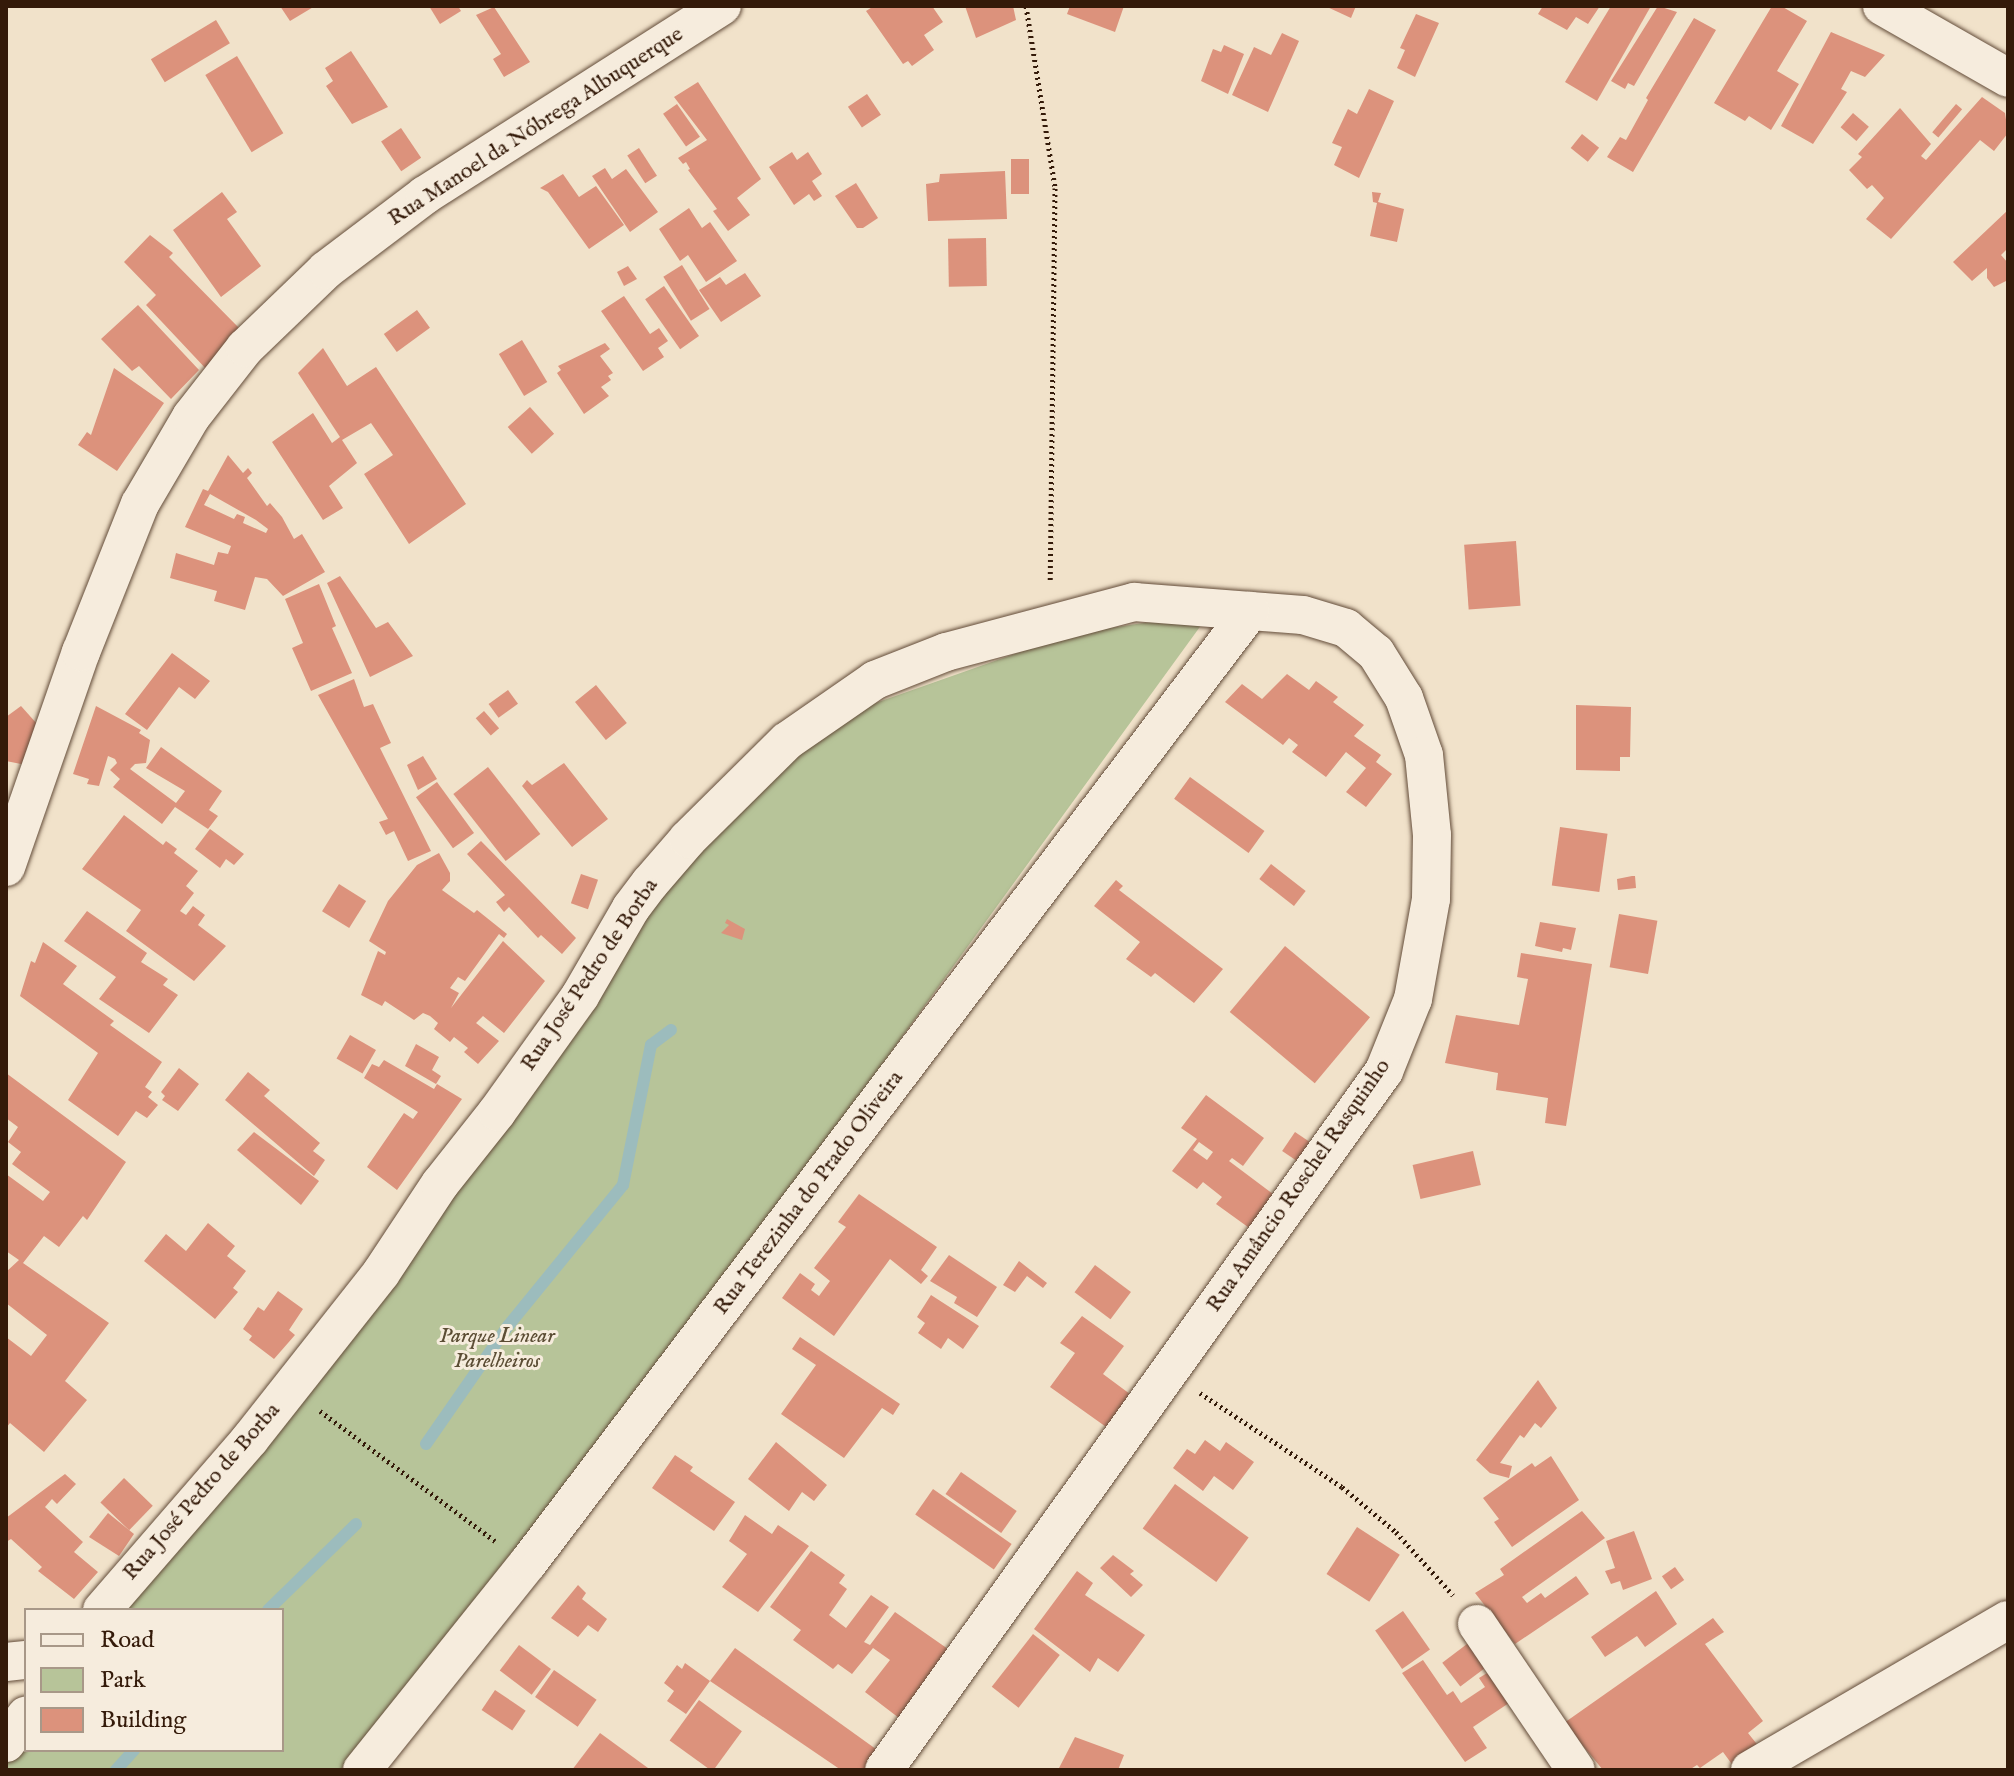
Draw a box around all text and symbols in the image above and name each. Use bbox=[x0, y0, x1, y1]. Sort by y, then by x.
street label: Rua Manoel da Nóbrega Albuquerque bbox=[384, 22, 688, 232]
street label: Rua José Pedro de Borba bbox=[516, 874, 664, 1076]
street label: Rua Amâncio Roschel Rasquinho bbox=[1201, 1054, 1397, 1318]
street label: Rua Terezinha do Prado Oliveira bbox=[709, 1066, 909, 1320]
park label: Parque Linear Parelheiros bbox=[439, 1323, 555, 1374]
street label: Rua José Pedro de Borba bbox=[118, 1398, 286, 1586]
legend bbox=[24, 1608, 284, 1752]
text: Road bbox=[100, 1625, 154, 1656]
text: Park bbox=[100, 1665, 146, 1696]
text: Building bbox=[100, 1705, 186, 1736]

